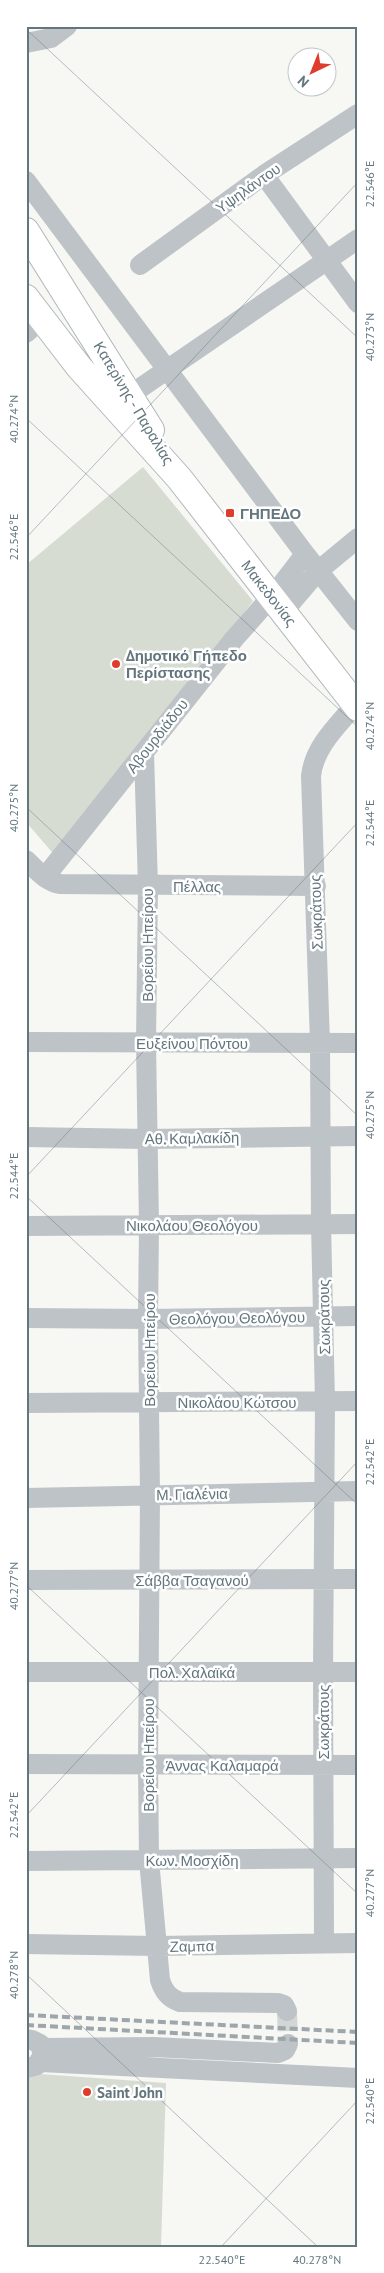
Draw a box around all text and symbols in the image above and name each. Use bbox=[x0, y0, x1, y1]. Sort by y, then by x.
north arrow bbox=[286, 48, 336, 98]
text: N bbox=[294, 72, 313, 91]
street label: Υψηλάντου bbox=[212, 159, 284, 217]
text: 22.546°E bbox=[362, 161, 377, 207]
text: 40.273°N bbox=[362, 313, 377, 361]
street label: Κατερίνης - Παραλίας bbox=[90, 338, 178, 468]
text: 40.274°N bbox=[6, 395, 21, 443]
place label: ΓΗΠΕΔΟ bbox=[240, 504, 301, 523]
marker: ΓΗΠΕΔΟ bbox=[224, 507, 236, 519]
text: 22.546°E bbox=[6, 514, 21, 560]
street label: Μακεδονίας bbox=[237, 556, 301, 630]
place label: Δημοτικό Γήπεδο Περίστασης bbox=[126, 646, 247, 682]
marker: Δημοτικό Γήπεδο Περίστασης bbox=[110, 658, 122, 670]
street label: Αβουρδιάδου bbox=[122, 695, 192, 777]
text: 40.274°N bbox=[362, 702, 377, 750]
text: 40.275°N bbox=[6, 784, 21, 832]
text: 22.544°E bbox=[362, 800, 377, 846]
street label: Σωκράτους bbox=[305, 874, 327, 950]
street label: Πέλλας bbox=[173, 877, 221, 896]
street label: Βορείου Ηπείρου bbox=[138, 888, 157, 1002]
street label: Ευξείνου Πόντου bbox=[136, 1034, 248, 1053]
text: 40.275°N bbox=[362, 1091, 377, 1139]
street label: Αθ. Καμλακίδη bbox=[145, 1128, 239, 1148]
text: 22.544°E bbox=[6, 1153, 21, 1199]
street label: Νικολάου Θεολόγου bbox=[126, 1216, 258, 1235]
street label: Σωκράτους bbox=[314, 1279, 334, 1355]
street label: Βορείου Ηπείρου bbox=[140, 1293, 159, 1407]
street label: Θεολόγου Θεολόγου bbox=[169, 1307, 305, 1329]
street label: Νικολάου Κώτσου bbox=[178, 1393, 296, 1412]
text: 22.542°E bbox=[362, 1439, 377, 1485]
street label: Μ. Γιαλένια bbox=[156, 1484, 228, 1504]
text: 40.277°N bbox=[6, 1562, 21, 1610]
street label: Σάββα Τσαγανού bbox=[135, 1571, 249, 1590]
street label: Πολ. Χαλαϊκά bbox=[149, 1663, 236, 1682]
street label: Σωκράτους bbox=[314, 1684, 333, 1760]
street label: Βορείου Ηπείρου bbox=[139, 1698, 158, 1812]
street label: Άννας Καλαμαρά bbox=[165, 1756, 279, 1775]
text: 22.542°E bbox=[6, 1792, 21, 1838]
street label: Κων. Μοσχίδη bbox=[145, 1851, 239, 1870]
text: 40.277°N bbox=[362, 1869, 377, 1917]
street label: Ζαμπα bbox=[169, 1936, 215, 1956]
text: 40.278°N bbox=[6, 1951, 21, 1999]
text: 22.540°E bbox=[362, 2078, 377, 2124]
place label: Saint John bbox=[97, 2083, 163, 2102]
marker: Saint John bbox=[81, 2086, 93, 2098]
text: 22.540°E bbox=[199, 2252, 245, 2267]
text: 40.278°N bbox=[293, 2252, 341, 2267]

